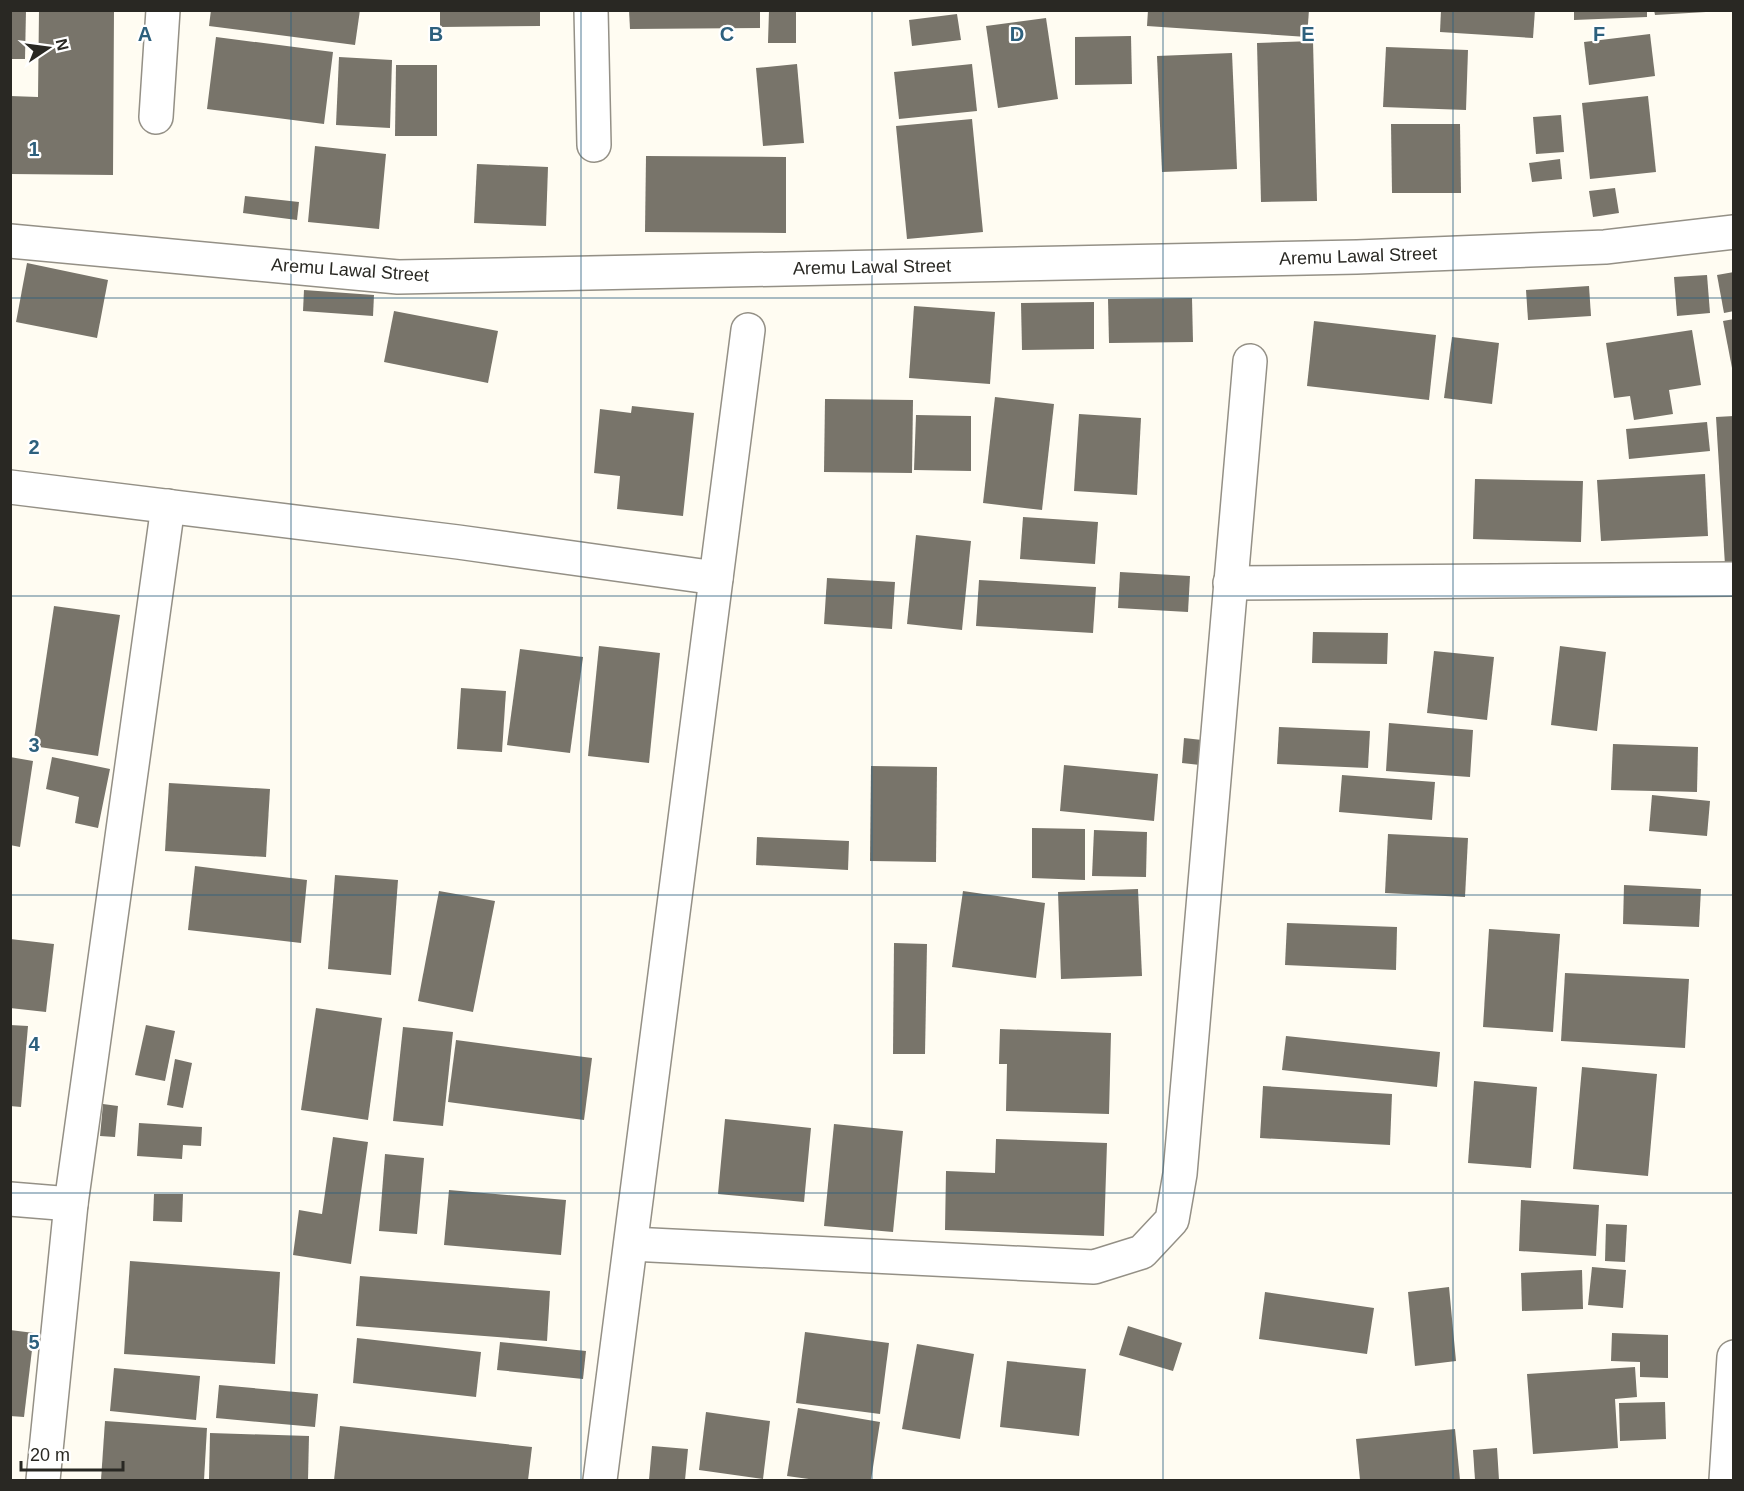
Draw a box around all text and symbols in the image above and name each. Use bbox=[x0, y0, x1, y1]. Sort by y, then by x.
north arrow bbox=[18, 18, 78, 78]
text: A bbox=[138, 23, 152, 45]
text: B bbox=[429, 23, 443, 45]
text: C bbox=[720, 23, 734, 45]
text: D bbox=[1010, 23, 1024, 45]
text: E bbox=[1301, 23, 1315, 45]
text: F bbox=[1593, 23, 1605, 45]
text: N bbox=[53, 37, 72, 52]
text: 1 bbox=[28, 138, 40, 160]
street label: Aremu Lawal Street bbox=[1279, 243, 1437, 269]
street label: Aremu Lawal Street bbox=[270, 255, 430, 285]
street label: Aremu Lawal Street bbox=[793, 256, 951, 278]
text: 2 bbox=[28, 436, 40, 458]
text: 3 bbox=[28, 734, 40, 756]
text: 4 bbox=[28, 1033, 40, 1055]
text: 5 bbox=[28, 1331, 40, 1353]
scale bar bbox=[21, 1434, 123, 1472]
text: 20 m bbox=[30, 1445, 70, 1465]

